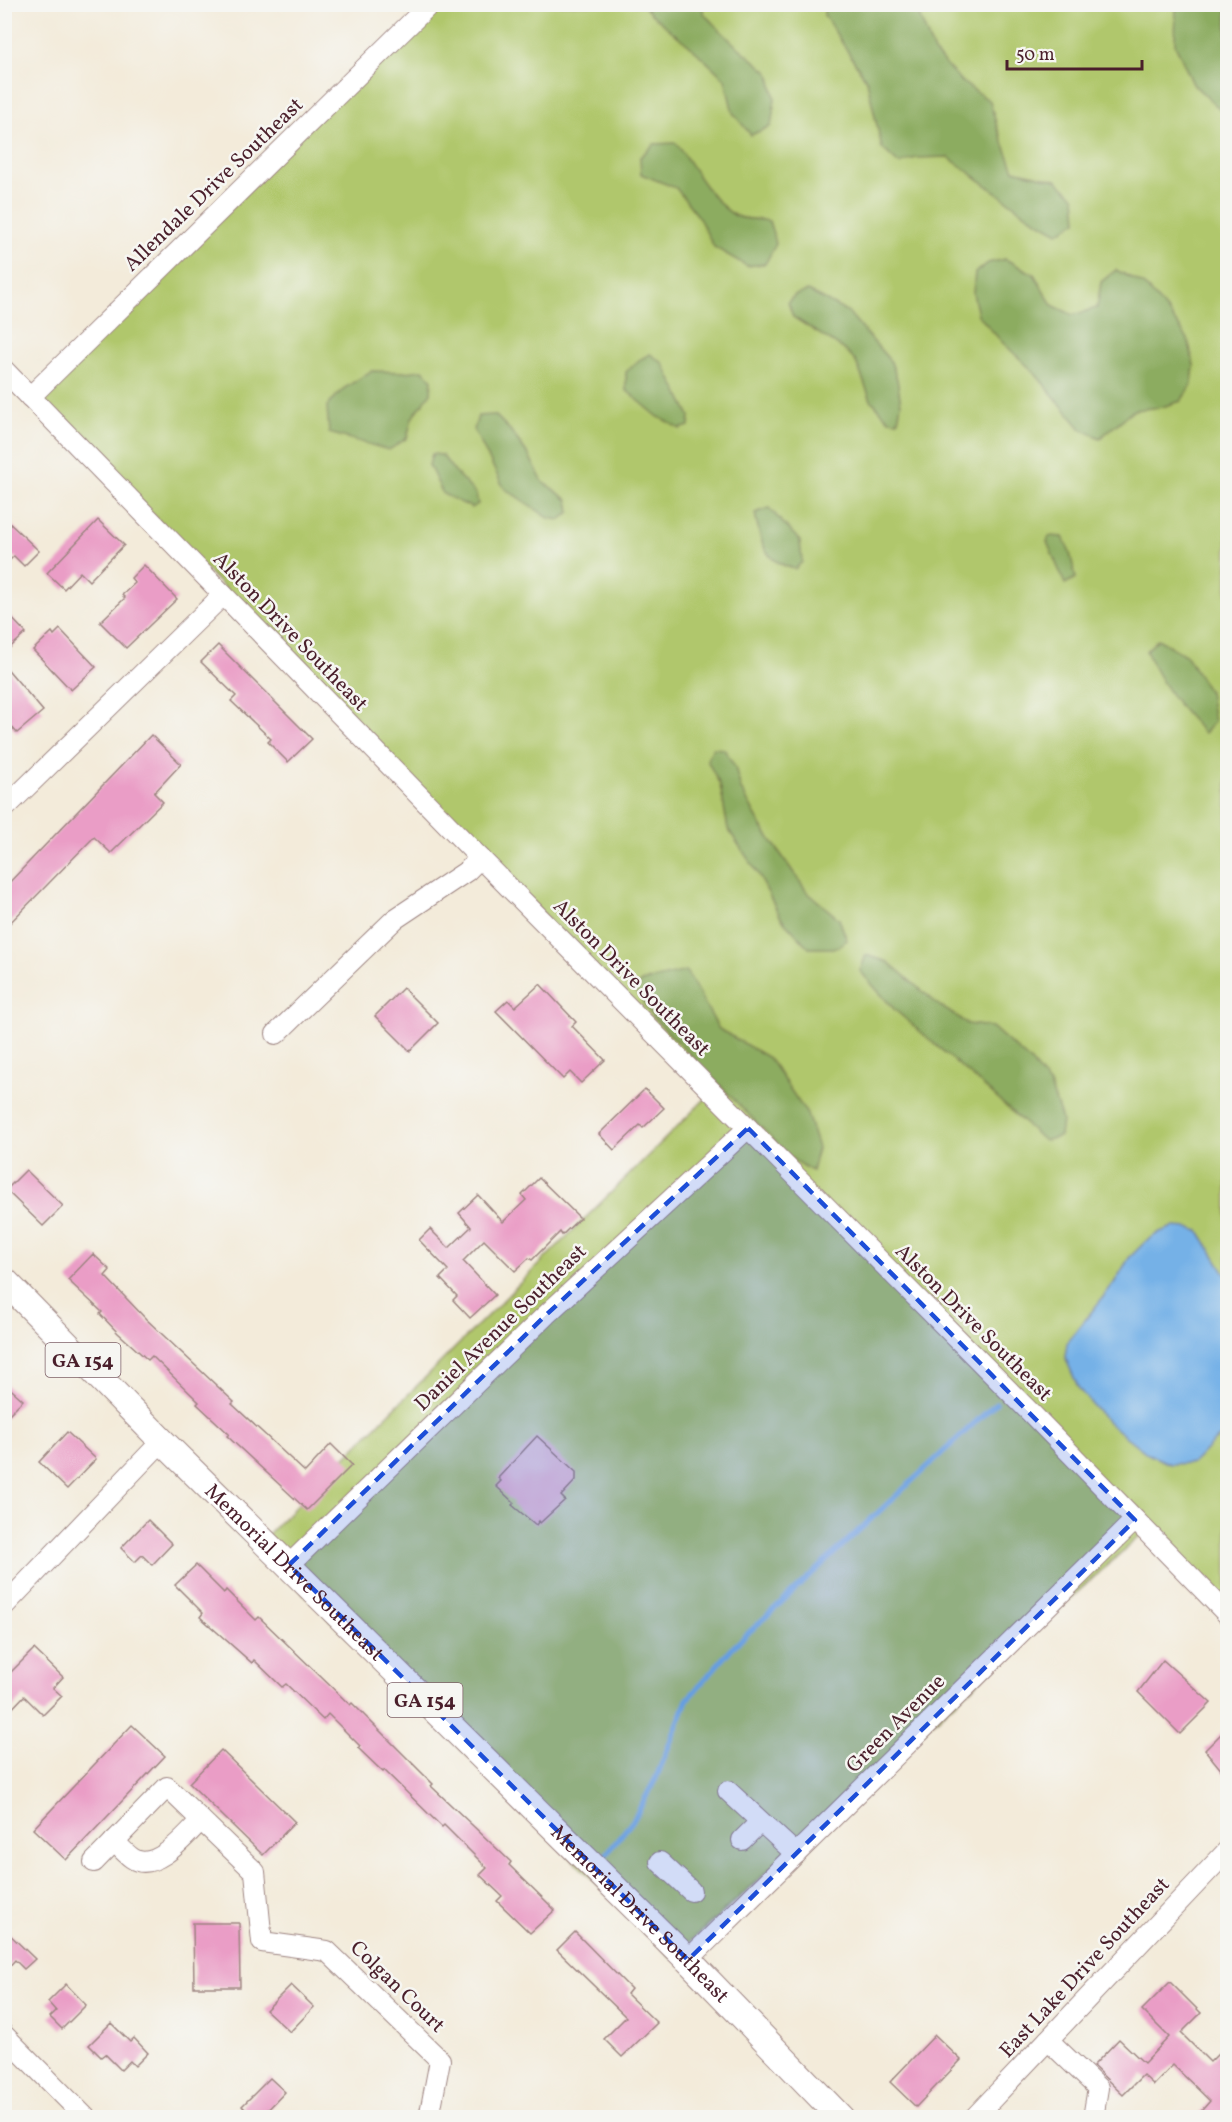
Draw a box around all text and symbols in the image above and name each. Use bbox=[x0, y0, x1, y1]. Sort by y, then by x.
scale bar bbox=[1007, 33, 1142, 71]
text: 50 m bbox=[1016, 43, 1055, 68]
street label: Allendale Drive Southeast bbox=[118, 92, 310, 279]
street label: Alston Drive Southeast bbox=[206, 546, 374, 718]
street label: Alston Drive Southeast bbox=[546, 893, 716, 1063]
street label: Daniel Avenue Southeast bbox=[409, 1238, 594, 1418]
street label: Alston Drive Southeast bbox=[888, 1238, 1058, 1408]
road number: GA 154 bbox=[46, 1343, 121, 1377]
street label: Memorial Drive Southeast bbox=[197, 1478, 390, 1668]
street label: Green Avenue bbox=[840, 1668, 952, 1780]
road number: GA 154 bbox=[388, 1683, 462, 1717]
street label: Memorial Drive Southeast bbox=[543, 1819, 735, 2010]
street label: East Lake Drive Southeast bbox=[993, 1871, 1177, 2065]
street label: Colgan Court bbox=[343, 1934, 451, 2040]

